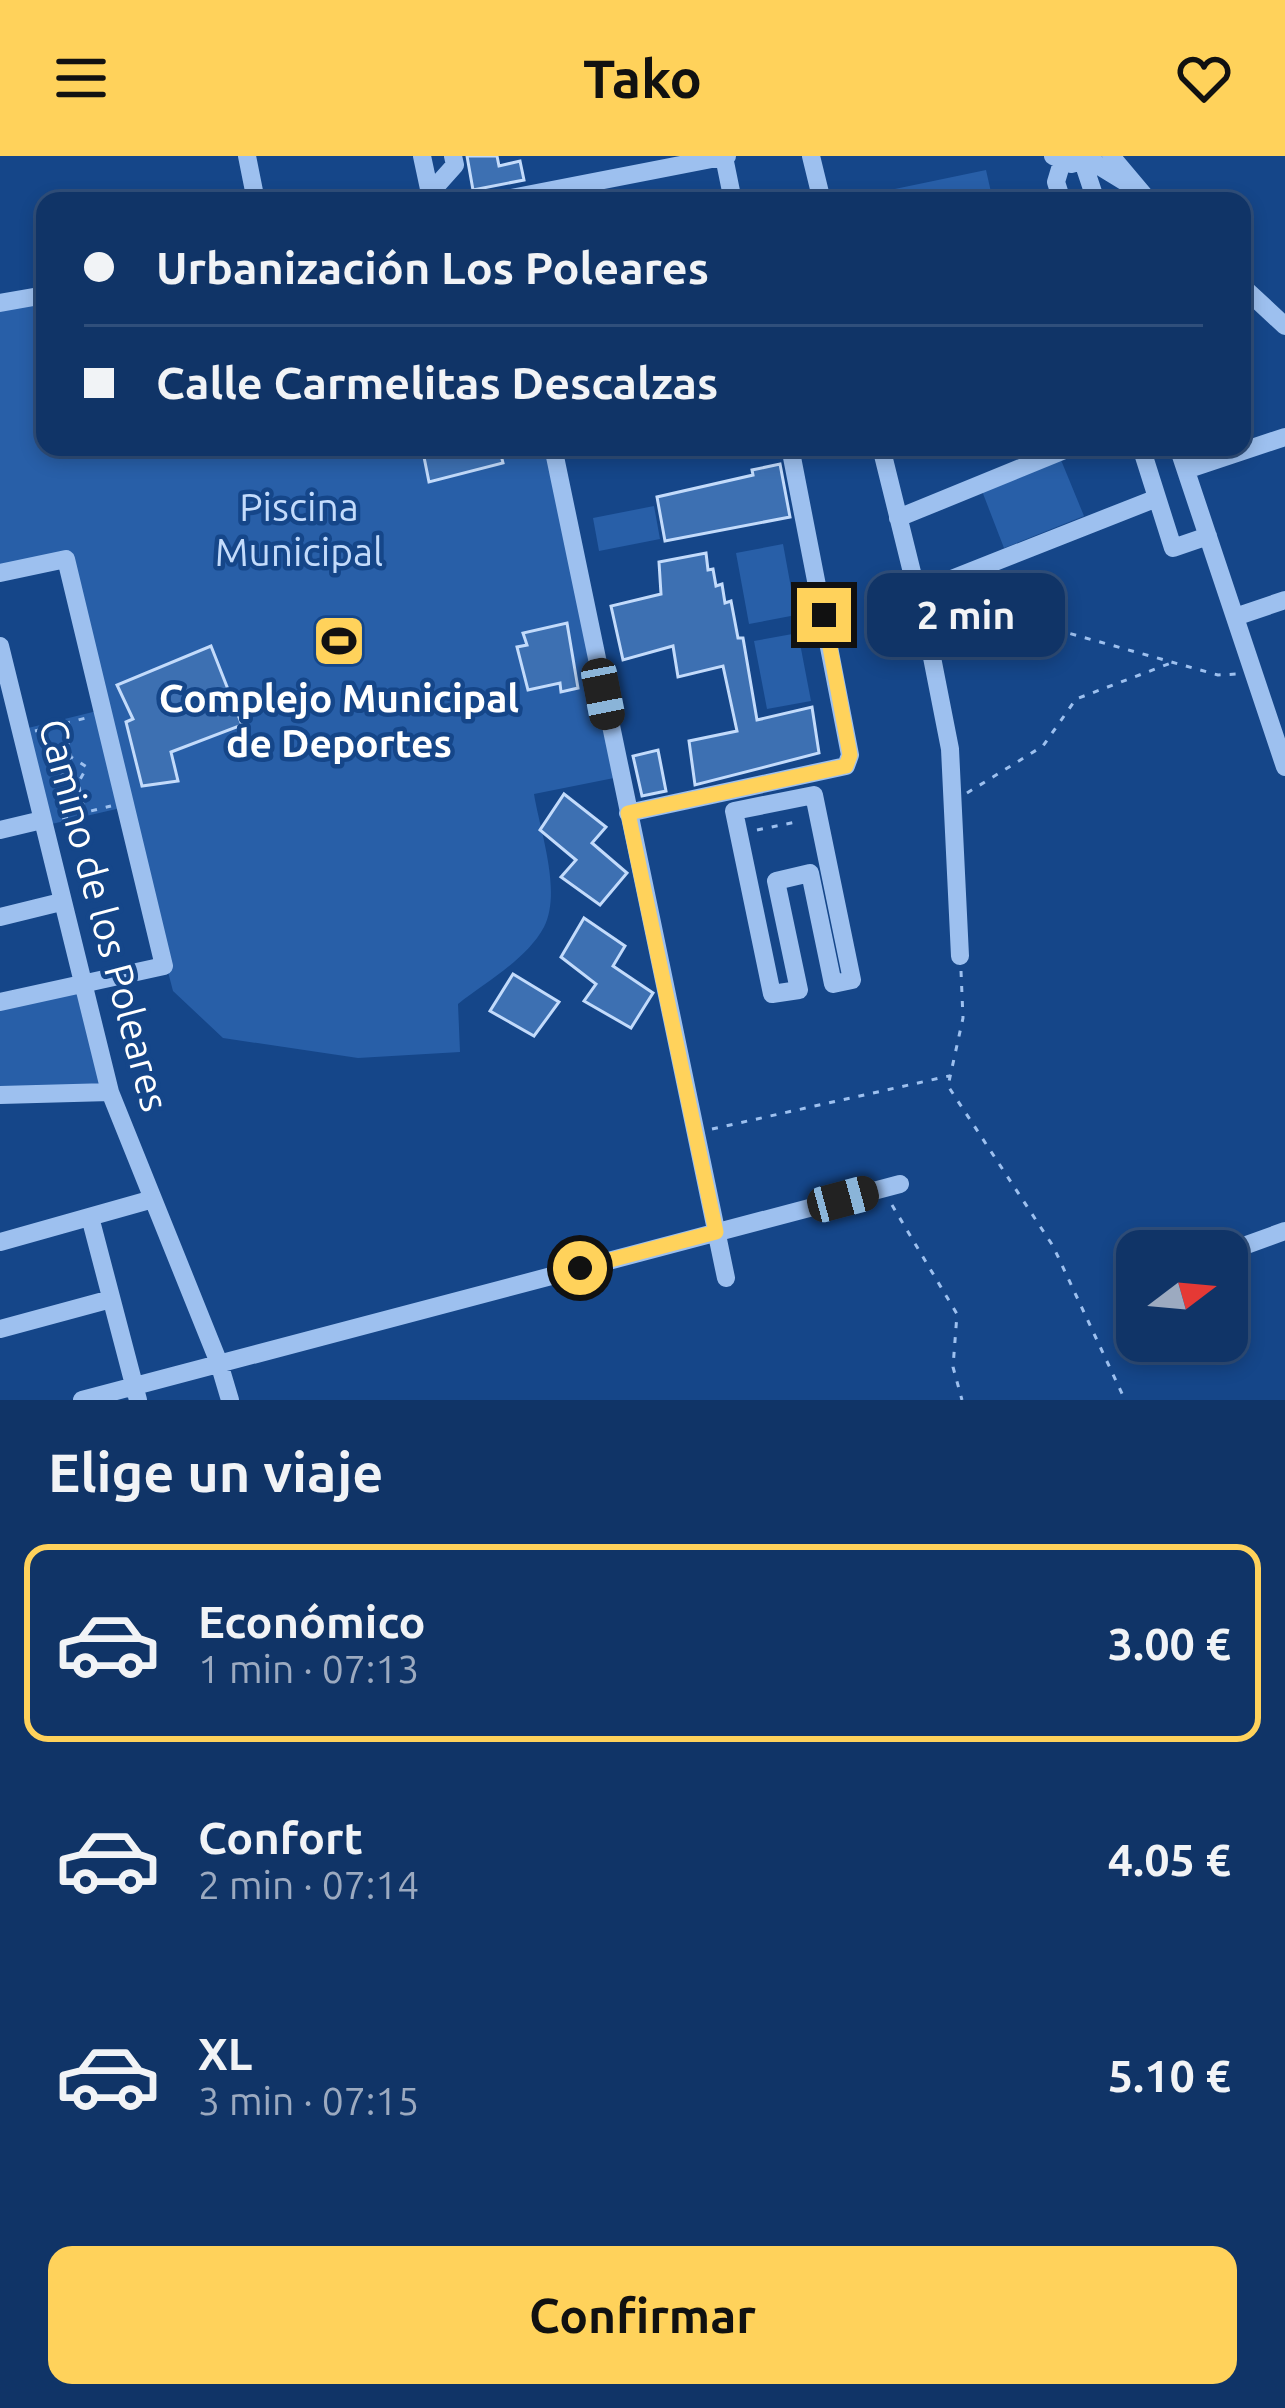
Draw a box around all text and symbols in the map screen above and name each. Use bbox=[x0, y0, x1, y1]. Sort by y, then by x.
icon: menu bbox=[48, 45, 114, 111]
icon: heart bbox=[1171, 45, 1237, 111]
text: Tako bbox=[583, 48, 702, 108]
text: Urbanización Los Poleares bbox=[156, 242, 709, 293]
text: Calle Carmelitas Descalzas bbox=[156, 357, 718, 408]
park label: Piscina Municipal bbox=[215, 485, 383, 573]
callout: 2 min bbox=[866, 573, 1064, 657]
route end bbox=[797, 588, 851, 642]
text: 2 min bbox=[917, 593, 1015, 636]
sports icon: Complejo Municipal de Deportes bbox=[311, 613, 367, 669]
car bbox=[578, 655, 628, 733]
place label: Complejo Municipal de Deportes bbox=[159, 676, 519, 764]
street label: Camino de los Poleares bbox=[31, 714, 178, 1116]
car bbox=[804, 1172, 882, 1226]
north arrow bbox=[1116, 1230, 1248, 1362]
map controls bbox=[1116, 1230, 1248, 1362]
route start bbox=[553, 1241, 607, 1295]
text: Elige un viaje bbox=[48, 1442, 383, 1502]
icon: car bbox=[54, 1589, 162, 1697]
text: Económico bbox=[198, 1596, 426, 1647]
text: 3.00 € bbox=[1108, 1618, 1231, 1669]
text: 1 min · 07:13 bbox=[198, 1647, 419, 1690]
icon: car bbox=[54, 1805, 162, 1913]
text: Confort bbox=[198, 1812, 363, 1863]
text: 4.05 € bbox=[1108, 1834, 1231, 1885]
text: 2 min · 07:14 bbox=[198, 1863, 419, 1906]
icon: car bbox=[54, 2021, 162, 2129]
text: XL bbox=[198, 2028, 252, 2079]
text: 5.10 € bbox=[1108, 2050, 1231, 2101]
text: 3 min · 07:15 bbox=[198, 2079, 419, 2122]
button: Confirmar bbox=[48, 2246, 1237, 2384]

